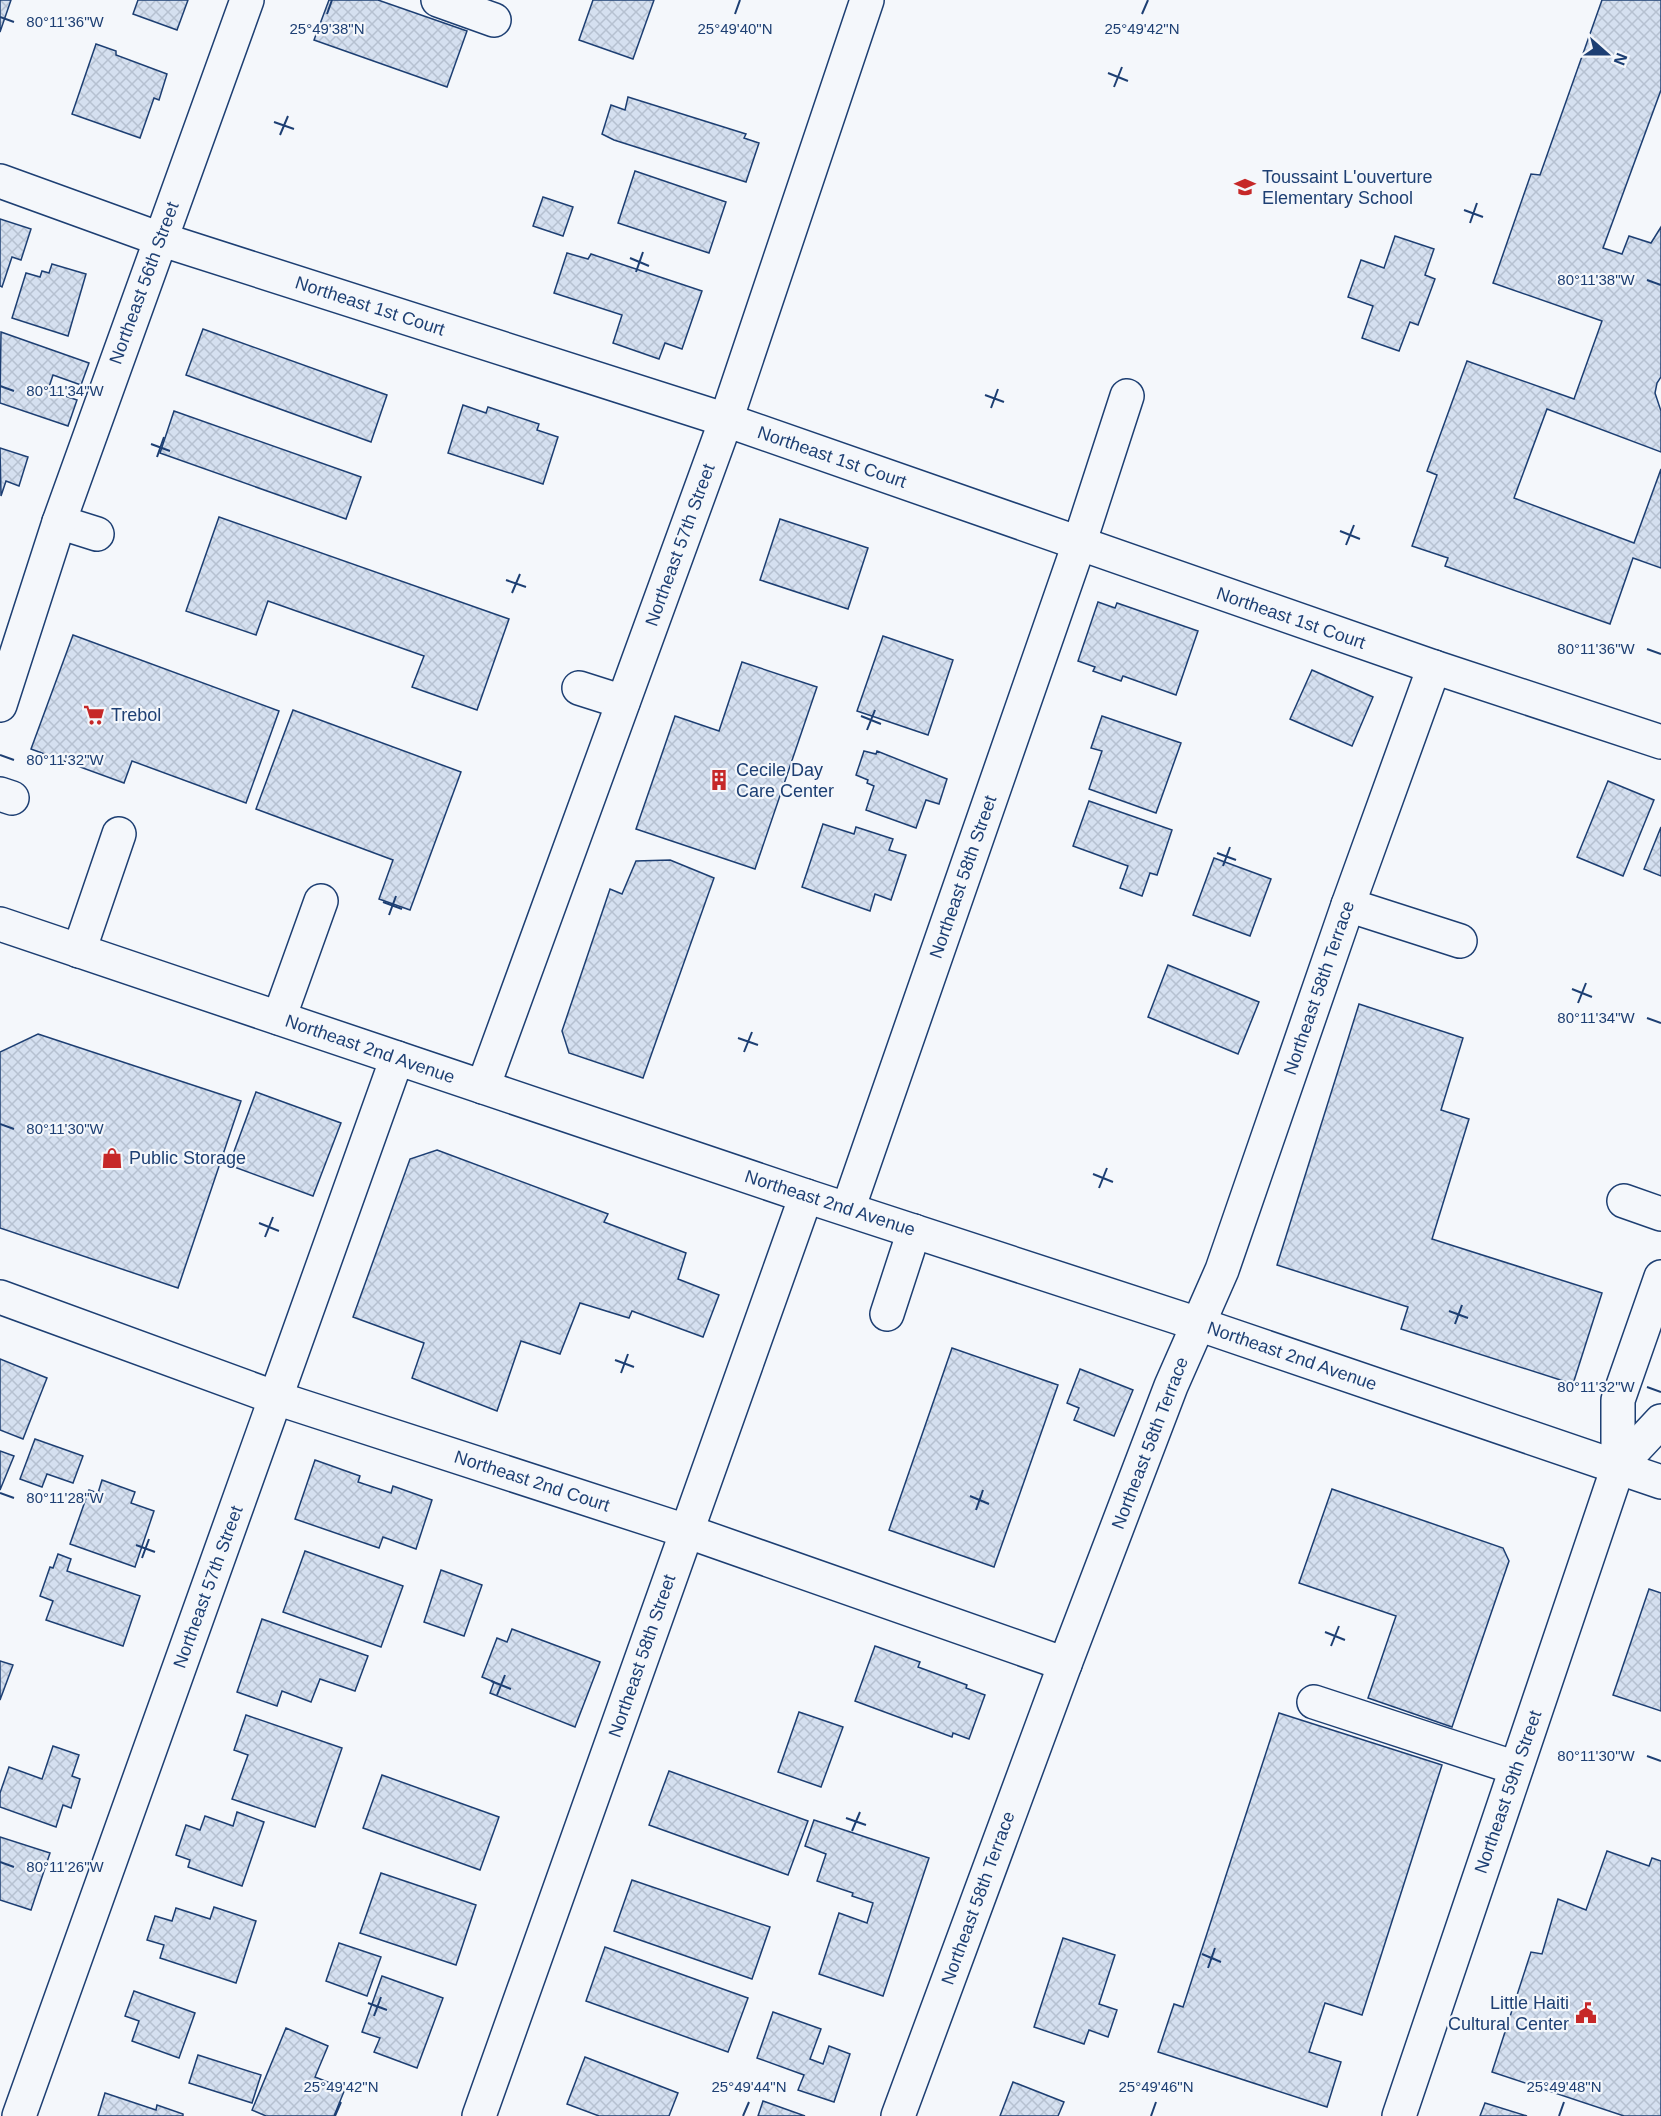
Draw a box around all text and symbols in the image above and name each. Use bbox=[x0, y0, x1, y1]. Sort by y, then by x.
text: 80°11'36"W bbox=[26, 13, 104, 30]
text: 25°49'38"N bbox=[289, 20, 365, 37]
text: 25°49'40"N bbox=[697, 20, 773, 37]
text: 25°49'42"N bbox=[1104, 20, 1180, 37]
north arrow bbox=[1577, 24, 1637, 84]
text: N bbox=[1611, 51, 1631, 68]
place label: Toussaint L'ouverture Elementary School bbox=[1262, 167, 1433, 208]
school or university icon: Toussaint L'ouverture Elementary School bbox=[1233, 175, 1257, 199]
street label: Northeast 56th Street bbox=[105, 199, 183, 367]
text: 80°11'38"W bbox=[1557, 271, 1635, 288]
street label: Northeast 1st Court bbox=[293, 272, 447, 340]
text: 80°11'34"W bbox=[26, 382, 104, 399]
street label: Northeast 1st Court bbox=[755, 422, 909, 492]
street label: Northeast 57th Street bbox=[641, 461, 719, 629]
street label: Northeast 1st Court bbox=[1214, 583, 1368, 653]
text: 80°11'36"W bbox=[1557, 640, 1635, 657]
supermarket icon: Trebol bbox=[82, 703, 106, 727]
place label: Trebol bbox=[111, 705, 161, 725]
text: 80°11'32"W bbox=[26, 751, 104, 768]
place label: Cecile Day Care Center bbox=[736, 760, 834, 801]
building icon: Cecile Day Care Center bbox=[707, 768, 731, 792]
street label: Northeast 58th Street bbox=[926, 793, 1000, 961]
street label: Northeast 58th Terrace bbox=[1280, 898, 1358, 1078]
text: 80°11'34"W bbox=[1557, 1009, 1635, 1026]
street label: Northeast 2nd Avenue bbox=[283, 1011, 457, 1087]
text: 80°11'30"W bbox=[26, 1120, 104, 1137]
shop icon: Public Storage bbox=[100, 1146, 124, 1170]
place label: Public Storage bbox=[129, 1148, 246, 1168]
street label: Northeast 2nd Avenue bbox=[742, 1166, 918, 1240]
street label: Northeast 2nd Avenue bbox=[1205, 1318, 1379, 1394]
street label: Northeast 58th Terrace bbox=[1108, 1354, 1192, 1532]
text: 80°11'32"W bbox=[1557, 1378, 1635, 1395]
street label: Northeast 2nd Court bbox=[452, 1446, 612, 1516]
text: 80°11'28"W bbox=[26, 1489, 104, 1506]
street label: Northeast 57th Street bbox=[169, 1503, 247, 1671]
street label: Northeast 58th Street bbox=[605, 1572, 679, 1740]
street label: Northeast 59th Street bbox=[1471, 1708, 1545, 1876]
text: 80°11'30"W bbox=[1557, 1747, 1635, 1764]
street label: Northeast 58th Terrace bbox=[937, 1809, 1019, 1987]
text: 80°11'26"W bbox=[26, 1858, 104, 1875]
place label: Little Haiti Cultural Center bbox=[1448, 1993, 1569, 2034]
public building icon: Little Haiti Cultural Center bbox=[1574, 2001, 1598, 2025]
text: 25°49'42"N bbox=[303, 2078, 379, 2095]
text: 25°49'44"N bbox=[711, 2078, 787, 2095]
text: 25°49'46"N bbox=[1118, 2078, 1194, 2095]
text: 25°49'48"N bbox=[1526, 2078, 1602, 2095]

